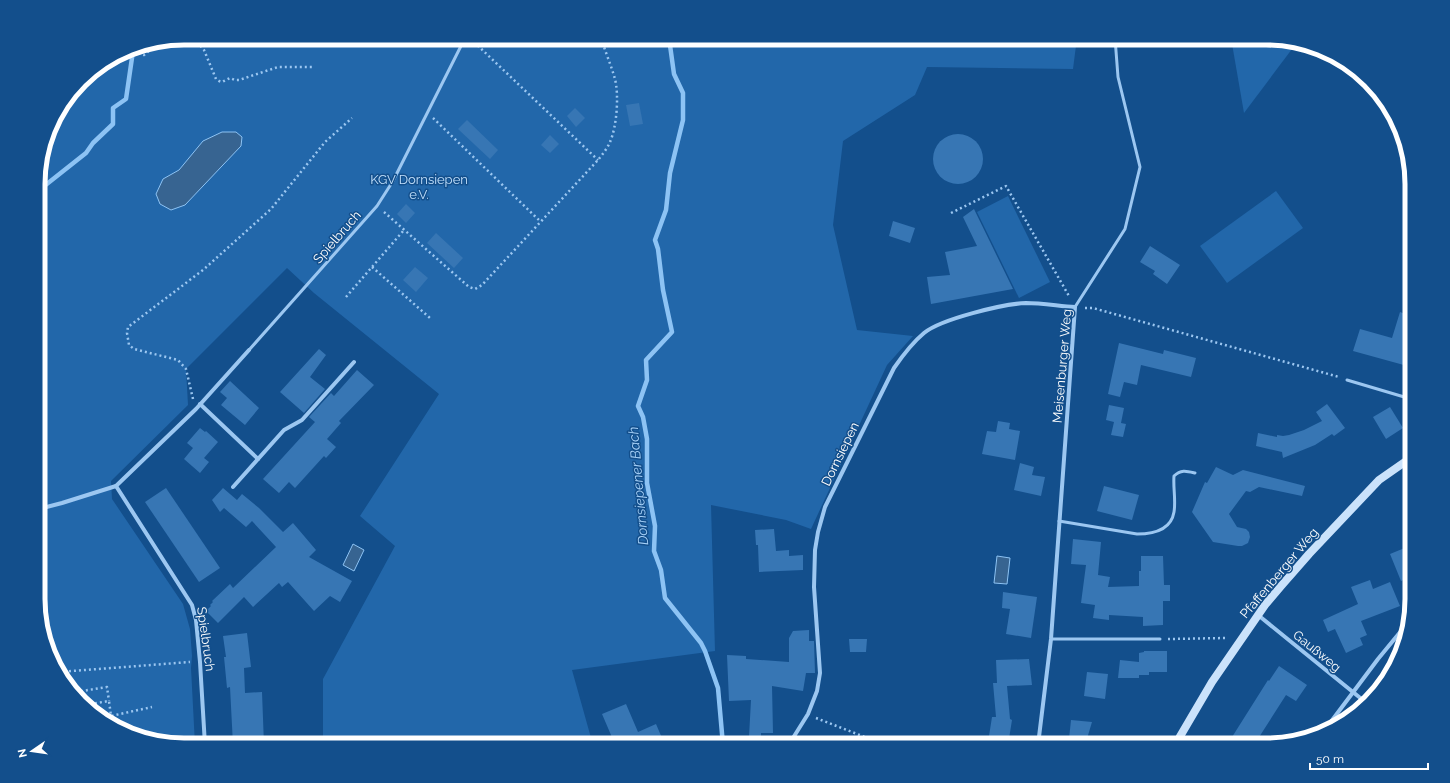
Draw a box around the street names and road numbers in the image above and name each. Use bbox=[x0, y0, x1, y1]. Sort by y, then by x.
street label: Spielbruch bbox=[310, 208, 364, 266]
street label: Meisenburger Weg bbox=[1050, 308, 1074, 424]
street label: Dornsiepen bbox=[818, 420, 862, 488]
street label: Pfaffenberger Weg bbox=[1237, 525, 1321, 621]
street label: Spielbruch bbox=[194, 606, 218, 672]
street label: Gaußweg bbox=[1290, 627, 1344, 675]

